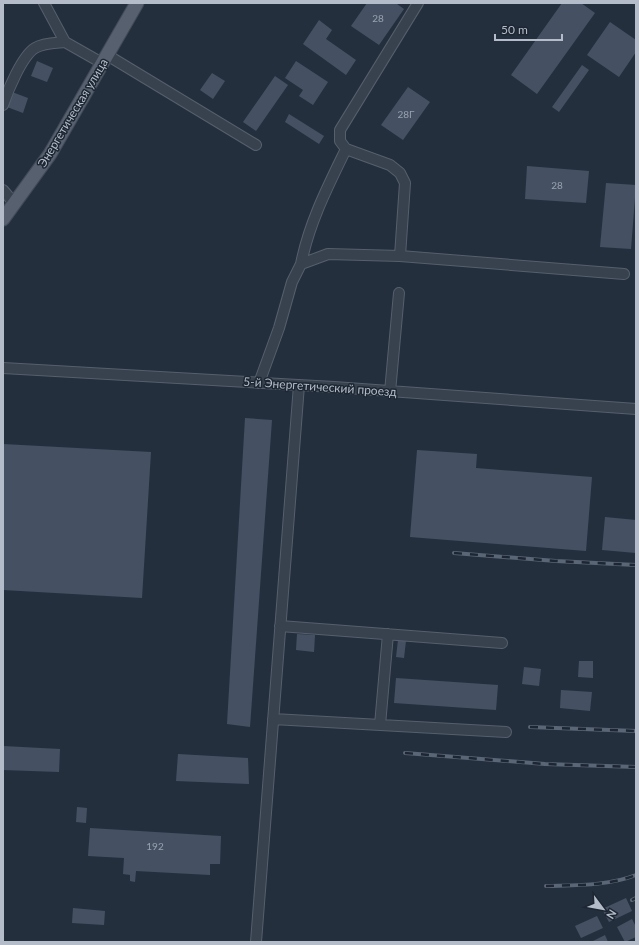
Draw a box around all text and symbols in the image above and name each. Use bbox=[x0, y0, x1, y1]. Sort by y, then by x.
house number: 28 bbox=[372, 12, 384, 24]
scale bar bbox=[495, 16, 562, 42]
text: 50 m bbox=[501, 22, 528, 37]
street label: Энергетическая улица bbox=[34, 56, 111, 170]
house number: 28Г bbox=[398, 108, 415, 120]
house number: 28 bbox=[551, 179, 563, 191]
street label: 5-й Энергетический проезд bbox=[243, 374, 398, 399]
house number: 192 bbox=[146, 840, 164, 852]
north arrow bbox=[583, 889, 623, 929]
text: N bbox=[604, 908, 620, 922]

